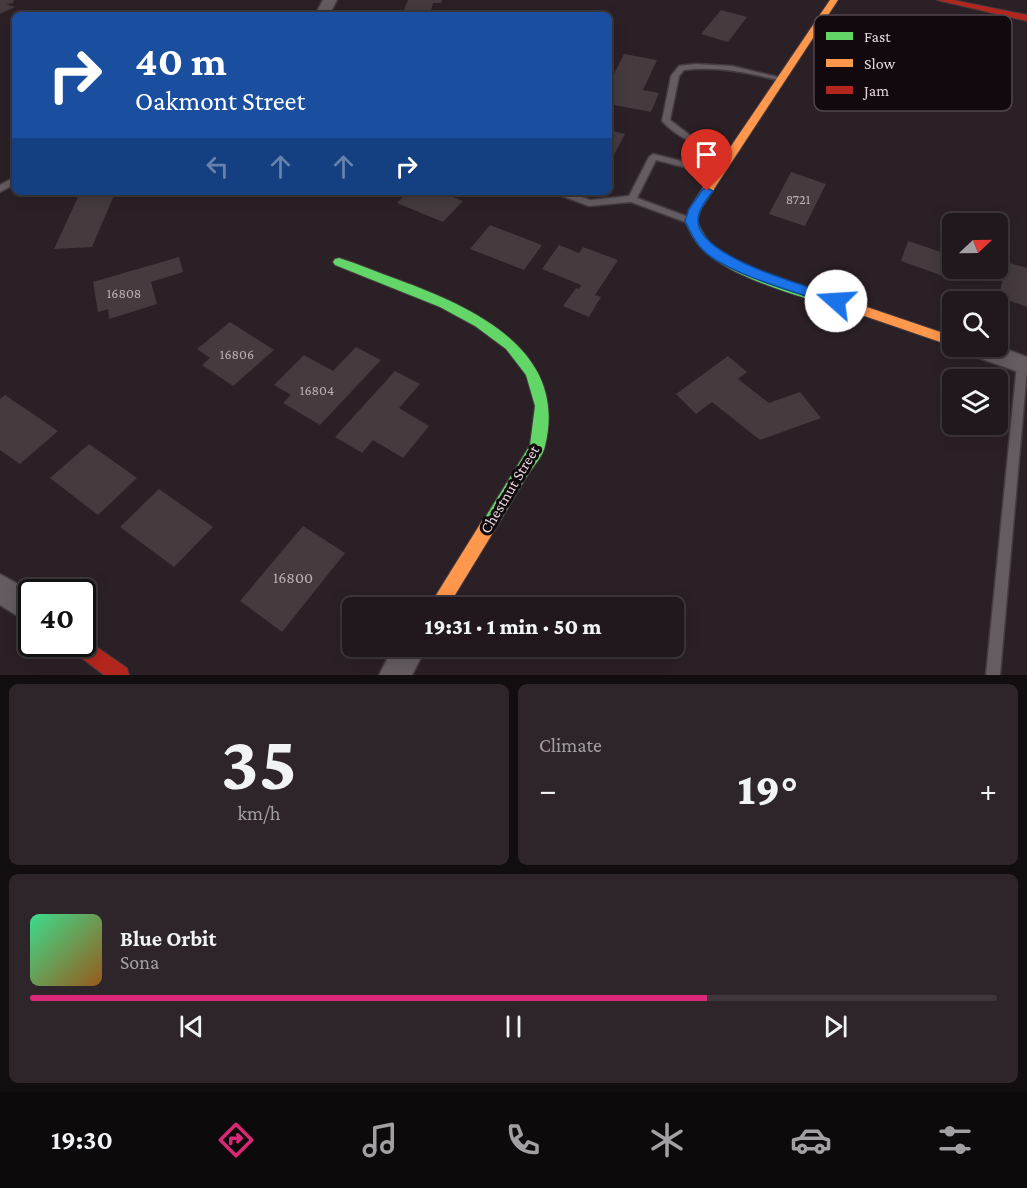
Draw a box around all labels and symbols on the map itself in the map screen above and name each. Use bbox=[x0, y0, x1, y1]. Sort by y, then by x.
legend bbox=[814, 15, 1012, 111]
text: Fast bbox=[864, 28, 891, 45]
text: Slow bbox=[864, 55, 896, 72]
text: Jam bbox=[862, 82, 889, 100]
pin bbox=[681, 129, 732, 191]
house number: 8721 bbox=[786, 191, 811, 207]
north arrow bbox=[942, 213, 1008, 279]
position arrow bbox=[804, 269, 868, 333]
house number: 16808 bbox=[107, 285, 141, 301]
house number: 16806 bbox=[220, 346, 254, 362]
house number: 16804 bbox=[300, 382, 334, 398]
street label: Chestnut Street bbox=[477, 442, 543, 536]
house number: 16800 bbox=[273, 569, 313, 586]
speed limit sign: 40 bbox=[18, 579, 96, 657]

